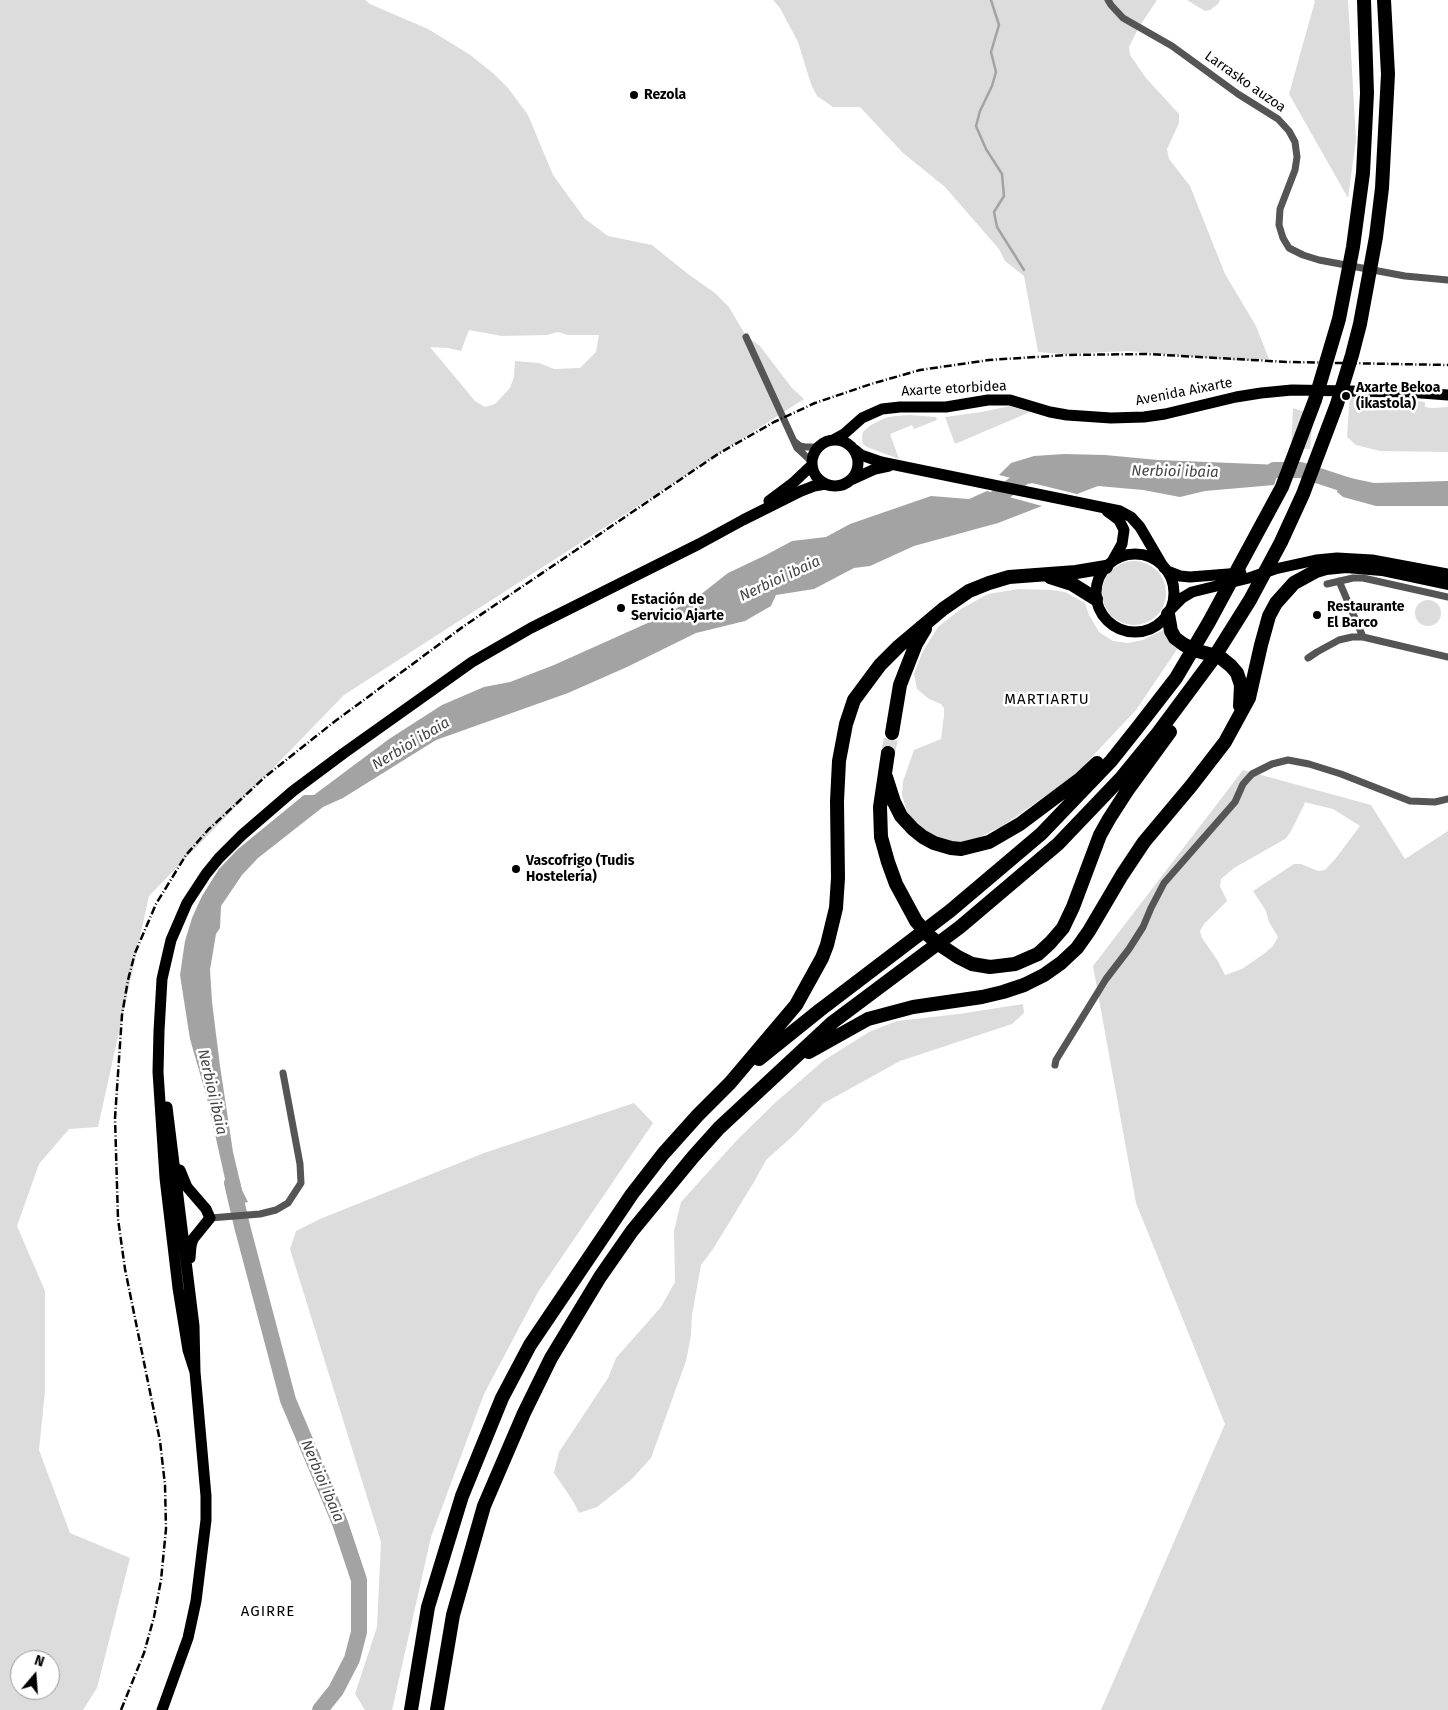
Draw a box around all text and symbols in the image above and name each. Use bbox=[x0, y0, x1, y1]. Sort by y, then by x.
street label: Larrasko auzoa bbox=[1201, 48, 1289, 116]
place label: Rezola bbox=[644, 87, 686, 103]
marker: Rezola bbox=[628, 89, 640, 101]
street label: Avenida Aixarte bbox=[1134, 374, 1234, 410]
street label: Axarte etorbidea bbox=[901, 378, 1007, 400]
place label: Axarte Bekoa (ikastola) bbox=[1356, 380, 1440, 412]
marker: Axarte Bekoa (ikastola) bbox=[1340, 390, 1352, 402]
water label: Nerbioi ibaia bbox=[1131, 462, 1219, 482]
water label: Nerbioi ibaia bbox=[737, 552, 823, 606]
place label: Estación de Servicio Ajarte bbox=[631, 592, 724, 624]
place label: Restaurante El Barco bbox=[1327, 599, 1405, 632]
marker: Estación de Servicio Ajarte bbox=[615, 602, 627, 614]
marker: Restaurante El Barco bbox=[1311, 609, 1323, 621]
district label: MARTIARTU bbox=[1003, 691, 1091, 709]
water label: Nerbioi ibaia bbox=[369, 714, 453, 774]
place label: Vascofrigo (Tudis Hostelería) bbox=[526, 853, 634, 886]
marker: Vascofrigo (Tudis Hostelería) bbox=[510, 863, 522, 875]
water label: Nerbioi ibaia bbox=[193, 1047, 231, 1137]
water label: Nerbioi ibaia bbox=[297, 1437, 347, 1525]
district label: AGIRRE bbox=[240, 1603, 296, 1621]
north arrow bbox=[10, 1650, 60, 1700]
text: N bbox=[32, 1652, 47, 1671]

